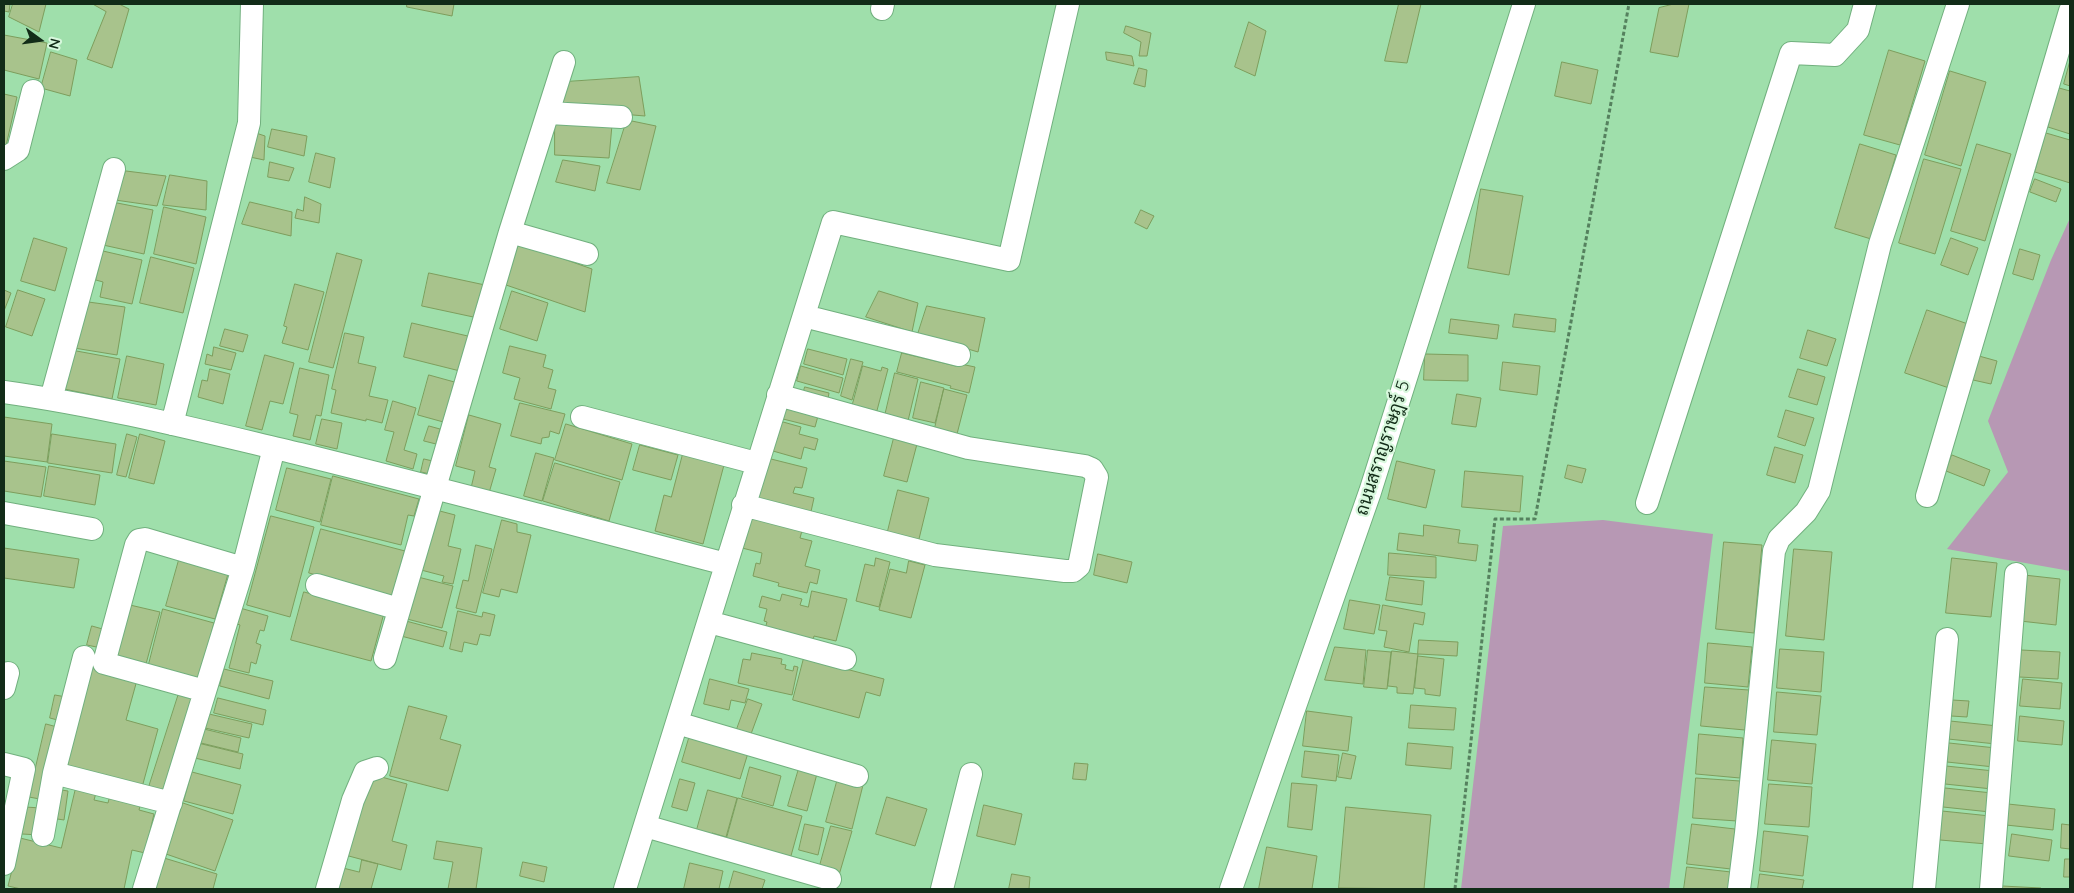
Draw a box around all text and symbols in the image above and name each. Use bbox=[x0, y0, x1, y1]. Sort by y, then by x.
north arrow bbox=[15, 15, 65, 65]
text: N bbox=[45, 36, 65, 51]
street label: ถนนสราญราษฎร์ 5 bbox=[1351, 378, 1415, 518]

